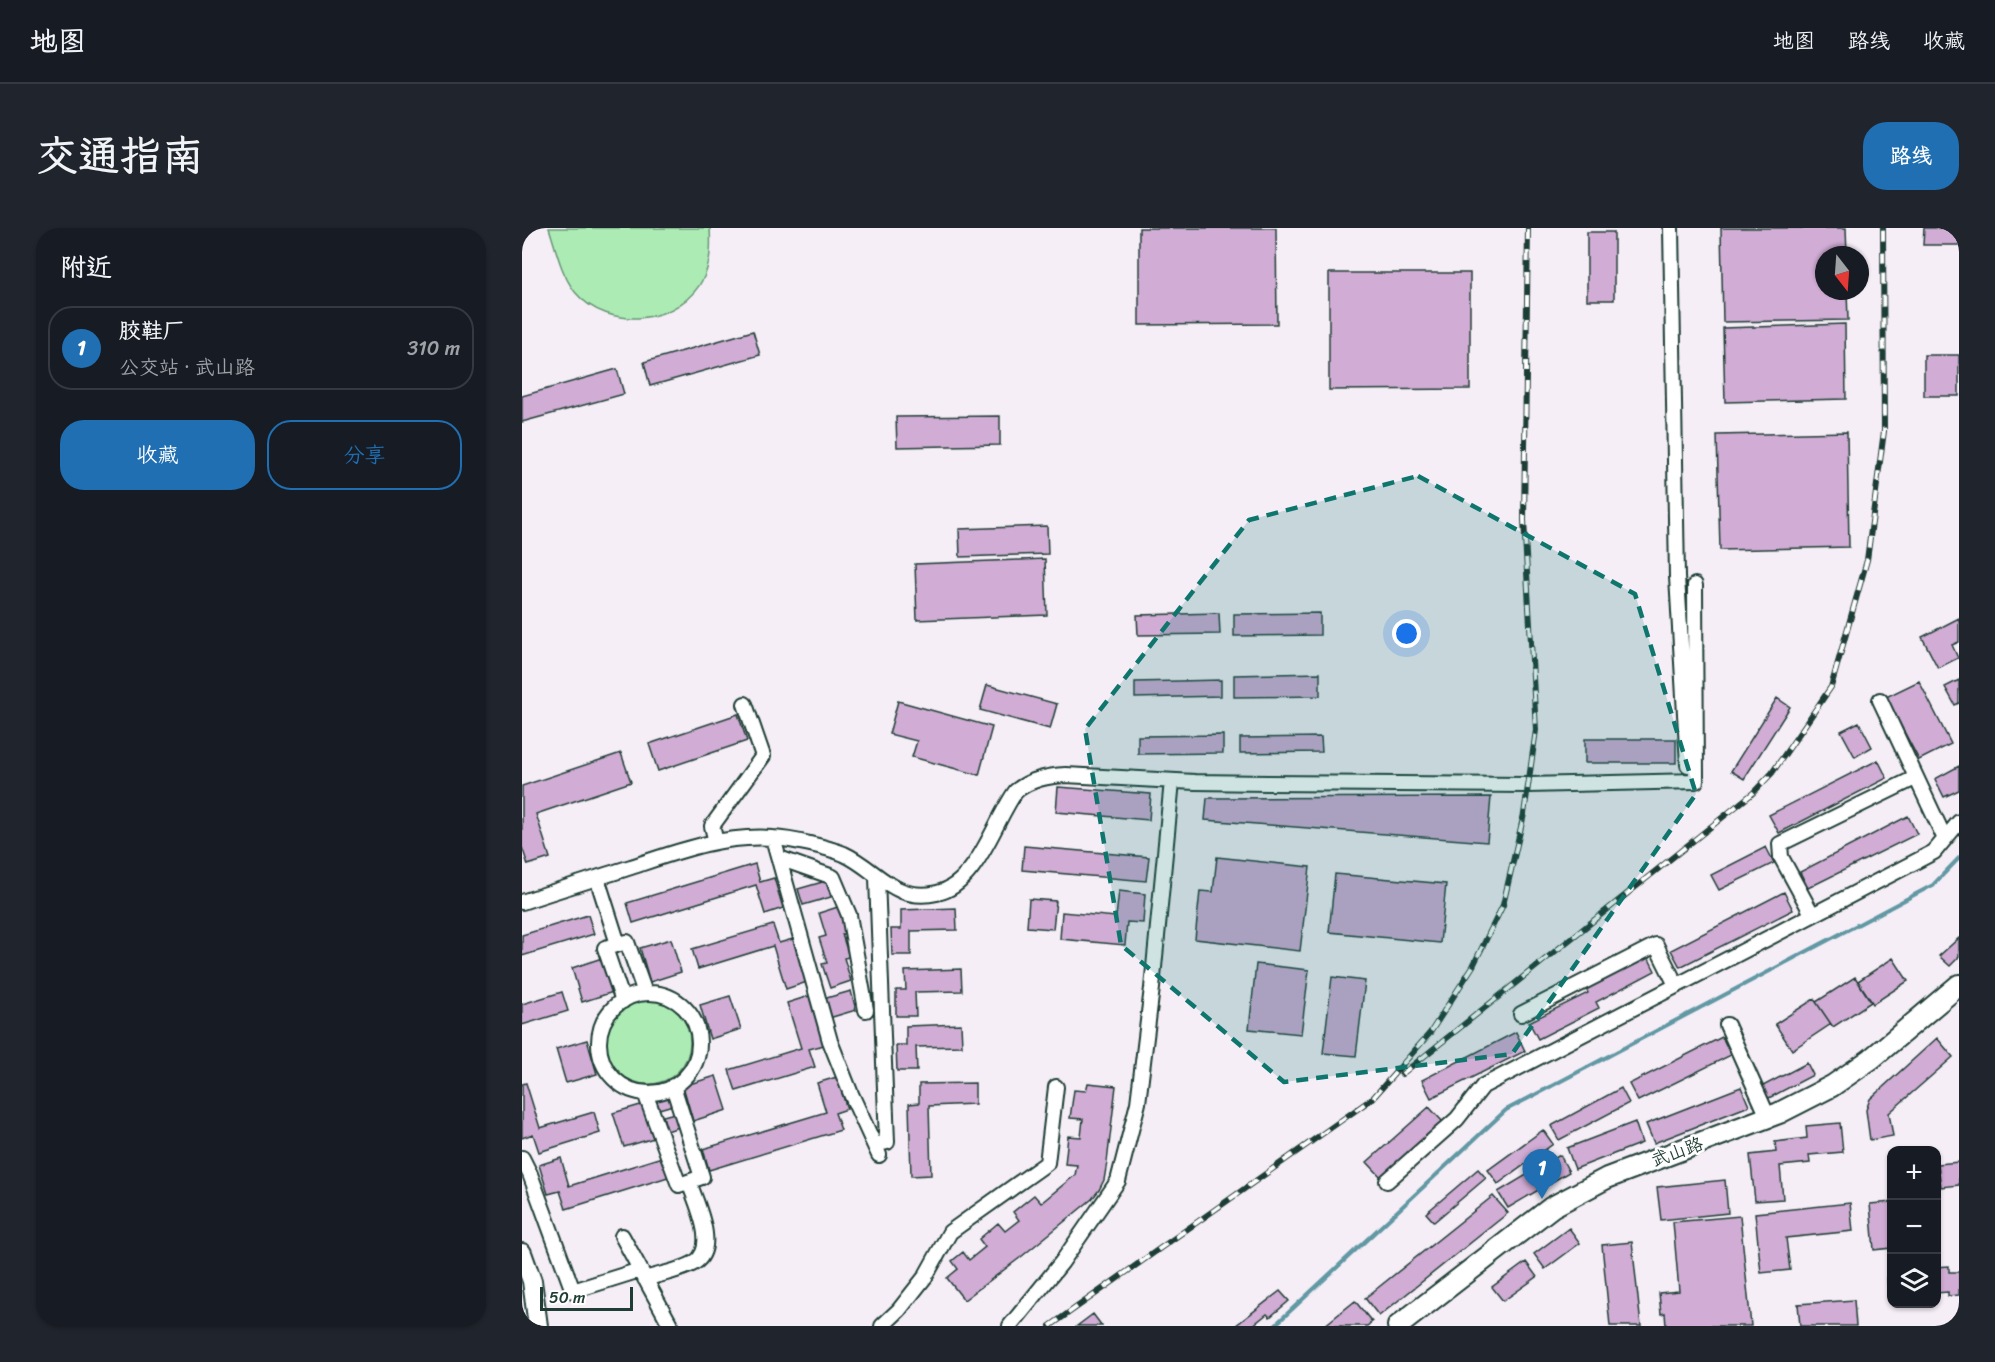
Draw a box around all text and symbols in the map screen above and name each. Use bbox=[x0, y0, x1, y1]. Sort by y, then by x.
text: 地图 bbox=[30, 17, 86, 66]
text: 地图 bbox=[1773, 22, 1815, 60]
text: 路线 bbox=[1848, 22, 1890, 60]
text: 收藏 bbox=[1923, 22, 1965, 60]
text: 交通指南 bbox=[36, 119, 204, 193]
button: 路线 bbox=[1863, 122, 1959, 190]
text: 附近 bbox=[60, 244, 112, 290]
north arrow bbox=[1815, 246, 1869, 300]
text: 胶鞋厂 bbox=[119, 311, 185, 350]
text: 1 bbox=[77, 331, 86, 366]
text: 310 m bbox=[407, 331, 460, 366]
text: 公交站 · 武山路 bbox=[119, 350, 255, 385]
button: 收藏 bbox=[60, 420, 255, 490]
button: 分享 bbox=[267, 420, 462, 490]
your location bbox=[1392, 619, 1421, 648]
street label: 武山路 bbox=[1646, 1128, 1708, 1176]
map controls bbox=[1887, 1146, 1941, 1308]
button: + bbox=[1887, 1146, 1941, 1200]
pin: 1 bbox=[1522, 1150, 1562, 1199]
button: − bbox=[1887, 1200, 1941, 1254]
button: layers bbox=[1887, 1254, 1941, 1308]
text: 50 m bbox=[549, 1283, 585, 1312]
scale bar bbox=[540, 1284, 633, 1312]

